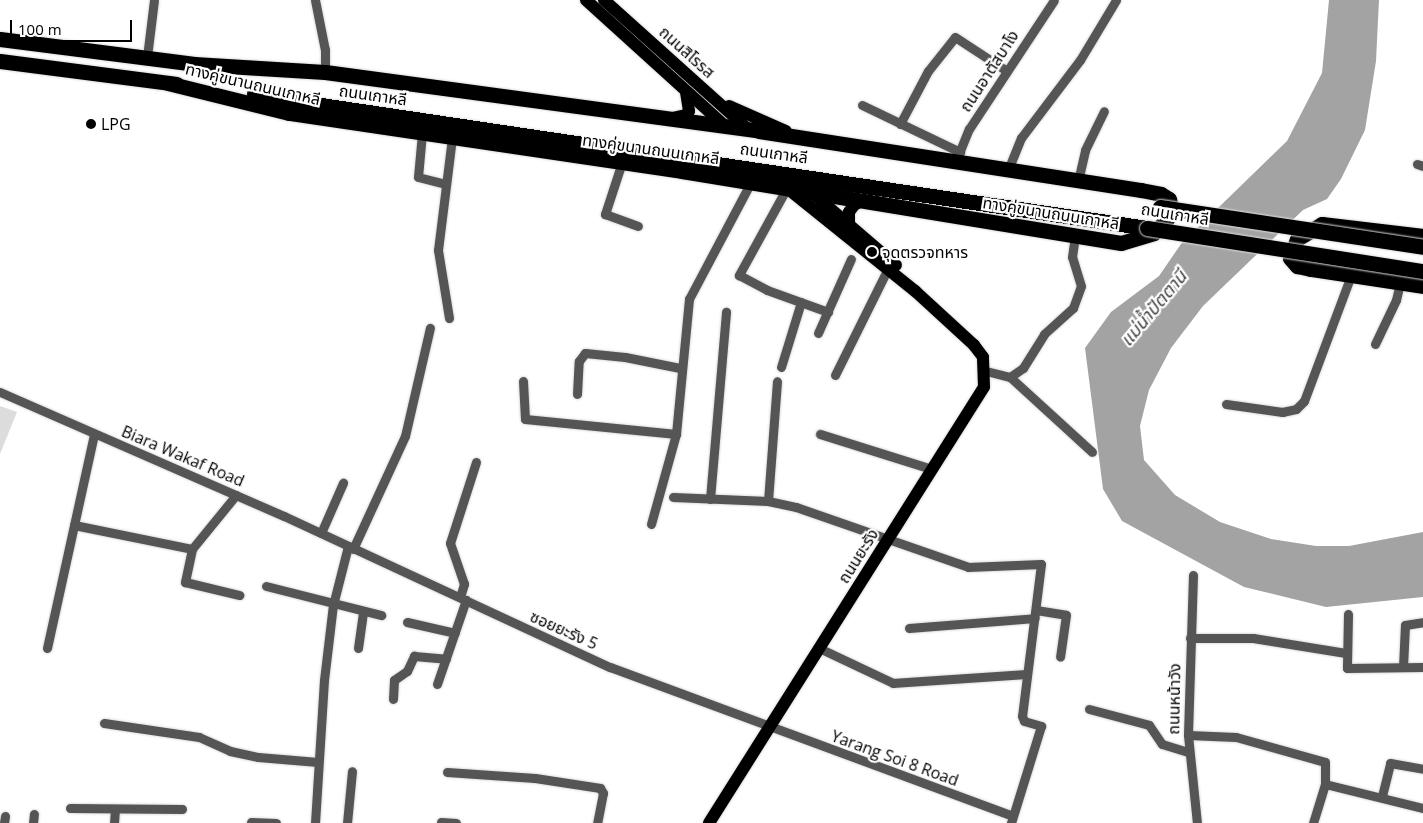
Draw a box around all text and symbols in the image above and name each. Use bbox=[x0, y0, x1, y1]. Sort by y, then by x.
scale bar bbox=[12, 10, 135, 42]
text: 100 m bbox=[18, 19, 62, 39]
street label: ถนนสิโรรส bbox=[655, 22, 719, 82]
street label: ถนนอาตัสบาโง bbox=[956, 27, 1022, 115]
street label: ทางคู่ขนานถนนเกาหลี bbox=[184, 59, 322, 109]
street label: ถนนเกาหลี bbox=[338, 81, 408, 109]
place label: LPG bbox=[101, 114, 131, 134]
marker: LPG bbox=[85, 118, 97, 130]
street label: ทางคู่ขนานถนนเกาหลี bbox=[581, 130, 721, 168]
street label: ถนนเกาหลี bbox=[739, 139, 809, 167]
street label: ทางคู่ขนานถนนเกาหลี bbox=[981, 193, 1121, 233]
street label: ถนนเกาหลี bbox=[1140, 199, 1210, 229]
place label: จุดตรวจทหาร bbox=[882, 242, 968, 262]
marker: จุดตรวจทหาร bbox=[866, 246, 878, 258]
water label: แม่น้ำปัตตานี bbox=[1115, 266, 1191, 350]
street label: Biara Wakaf Road bbox=[119, 421, 247, 491]
street label: ถนนยะรัง bbox=[834, 525, 882, 587]
street label: ซอยยะรัง 5 bbox=[527, 607, 601, 653]
street label: ถนนหน้าวัง bbox=[1164, 663, 1184, 735]
street label: Yarang Soi 8 Road bbox=[829, 726, 961, 790]

